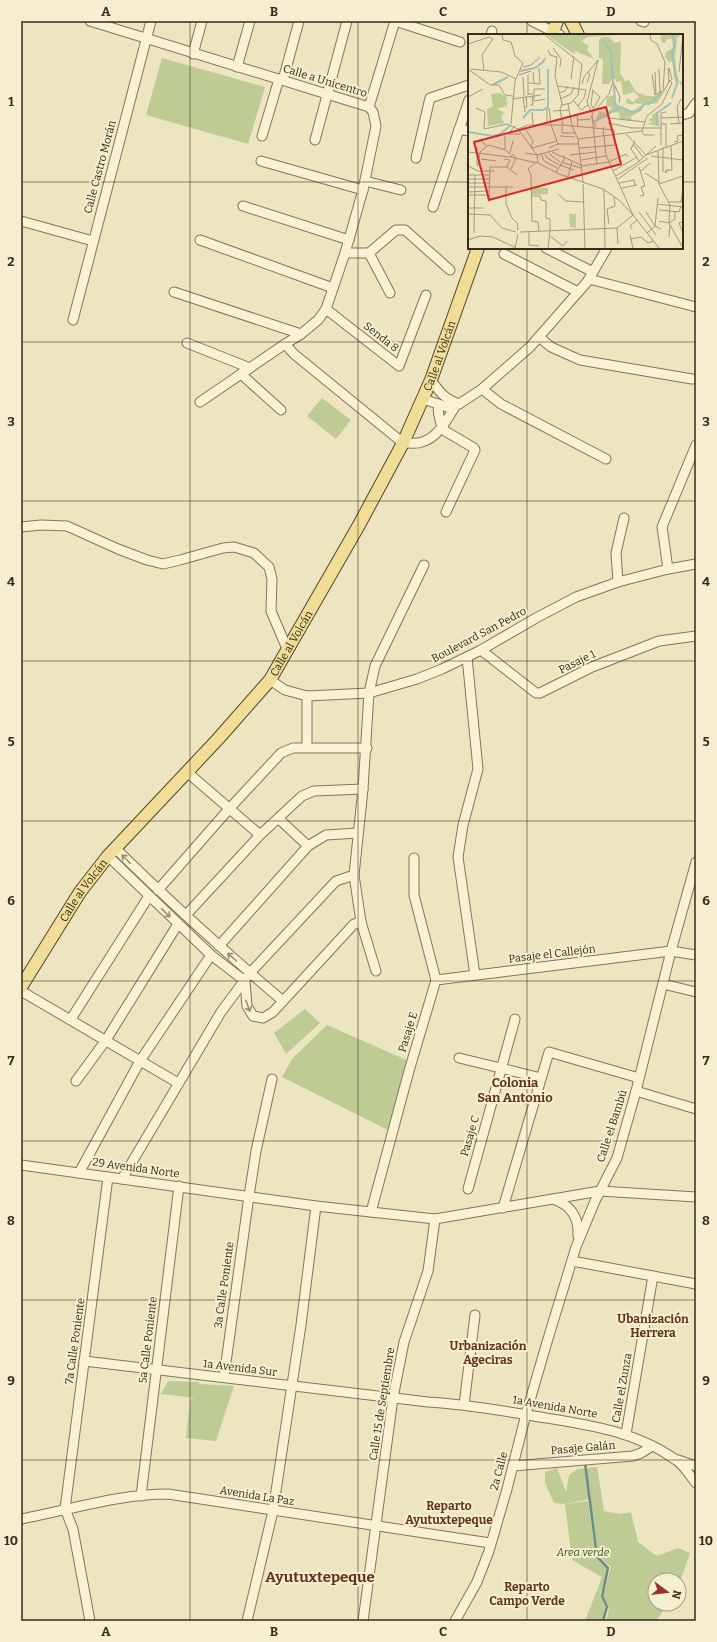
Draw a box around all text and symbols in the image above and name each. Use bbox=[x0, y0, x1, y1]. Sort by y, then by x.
text: A bbox=[101, 4, 111, 19]
text: B bbox=[270, 4, 278, 19]
text: C bbox=[439, 4, 447, 19]
text: D bbox=[606, 4, 616, 19]
inset map bbox=[468, 34, 683, 249]
street label: Calle a Unicentro bbox=[281, 62, 369, 100]
text: 1 bbox=[8, 94, 14, 109]
text: 1 bbox=[703, 94, 709, 109]
street label: Calle Castro Morán bbox=[81, 119, 119, 215]
text: 2 bbox=[7, 254, 15, 269]
text: 2 bbox=[702, 254, 710, 269]
street label: Senda 8 bbox=[361, 319, 401, 355]
street label: Calle al Volcán bbox=[420, 319, 458, 393]
text: 3 bbox=[7, 414, 15, 429]
text: 3 bbox=[702, 414, 710, 429]
text: 4 bbox=[7, 574, 15, 589]
text: 4 bbox=[702, 574, 710, 589]
street label: Boulevard San Pedro bbox=[429, 605, 529, 665]
street label: Calle al Volcán bbox=[267, 608, 315, 678]
street label: Pasaje 1 bbox=[557, 647, 598, 676]
text: 5 bbox=[7, 734, 15, 749]
text: 5 bbox=[702, 734, 710, 749]
one-way arrow bbox=[121, 854, 131, 864]
street label: Calle al Volcán bbox=[57, 856, 110, 924]
text: 6 bbox=[7, 893, 15, 908]
text: 6 bbox=[702, 893, 710, 908]
one-way arrow bbox=[161, 908, 171, 918]
street label: Pasaje el Callejón bbox=[508, 942, 596, 966]
one-way arrow bbox=[227, 952, 237, 962]
one-way arrow bbox=[245, 1000, 253, 1012]
street label: Pasaje E bbox=[396, 1010, 420, 1054]
text: 7 bbox=[8, 1053, 15, 1068]
text: 7 bbox=[703, 1053, 710, 1068]
district label: Colonia San Antonio bbox=[477, 1075, 553, 1105]
street label: Calle el Bambú bbox=[594, 1088, 630, 1164]
street label: Pasaje C bbox=[458, 1114, 482, 1158]
street label: 29 Avenida Norte bbox=[92, 1155, 180, 1181]
text: 8 bbox=[7, 1213, 15, 1228]
text: 8 bbox=[702, 1213, 710, 1228]
street label: 3a Calle Poniente bbox=[211, 1241, 237, 1329]
street label: 5a Calle Poniente bbox=[136, 1296, 160, 1384]
street label: 7a Calle Poniente bbox=[63, 1297, 87, 1385]
district label: Ubanización Herrera bbox=[617, 1312, 689, 1340]
district label: Urbanización Ageciras bbox=[450, 1339, 527, 1367]
street label: Calle 15 de Septiembre bbox=[367, 1346, 397, 1462]
street label: Calle el Zunza bbox=[609, 1352, 635, 1424]
street label: 1a Avenida Sur bbox=[202, 1357, 278, 1379]
text: 9 bbox=[7, 1373, 15, 1388]
text: 9 bbox=[702, 1373, 710, 1388]
street label: 1a Avenida Norte bbox=[512, 1393, 598, 1421]
street label: Pasaje Galán bbox=[550, 1439, 616, 1457]
street label: 2a Calle bbox=[488, 1450, 510, 1492]
street label: Avenida La Paz bbox=[219, 1484, 295, 1508]
district label: Reparto Ayutuxtepeque bbox=[405, 1499, 493, 1527]
text: 10 bbox=[4, 1533, 18, 1548]
text: 10 bbox=[699, 1533, 713, 1548]
park label: Area verde bbox=[556, 1546, 610, 1559]
district label: Ayutuxtepeque bbox=[265, 1568, 375, 1586]
north arrow bbox=[647, 1572, 687, 1612]
district label: Reparto Campo Verde bbox=[489, 1580, 565, 1608]
text: N bbox=[669, 1589, 684, 1601]
text: A bbox=[101, 1624, 111, 1639]
text: B bbox=[270, 1624, 278, 1639]
text: C bbox=[439, 1624, 447, 1639]
text: D bbox=[606, 1624, 616, 1639]

